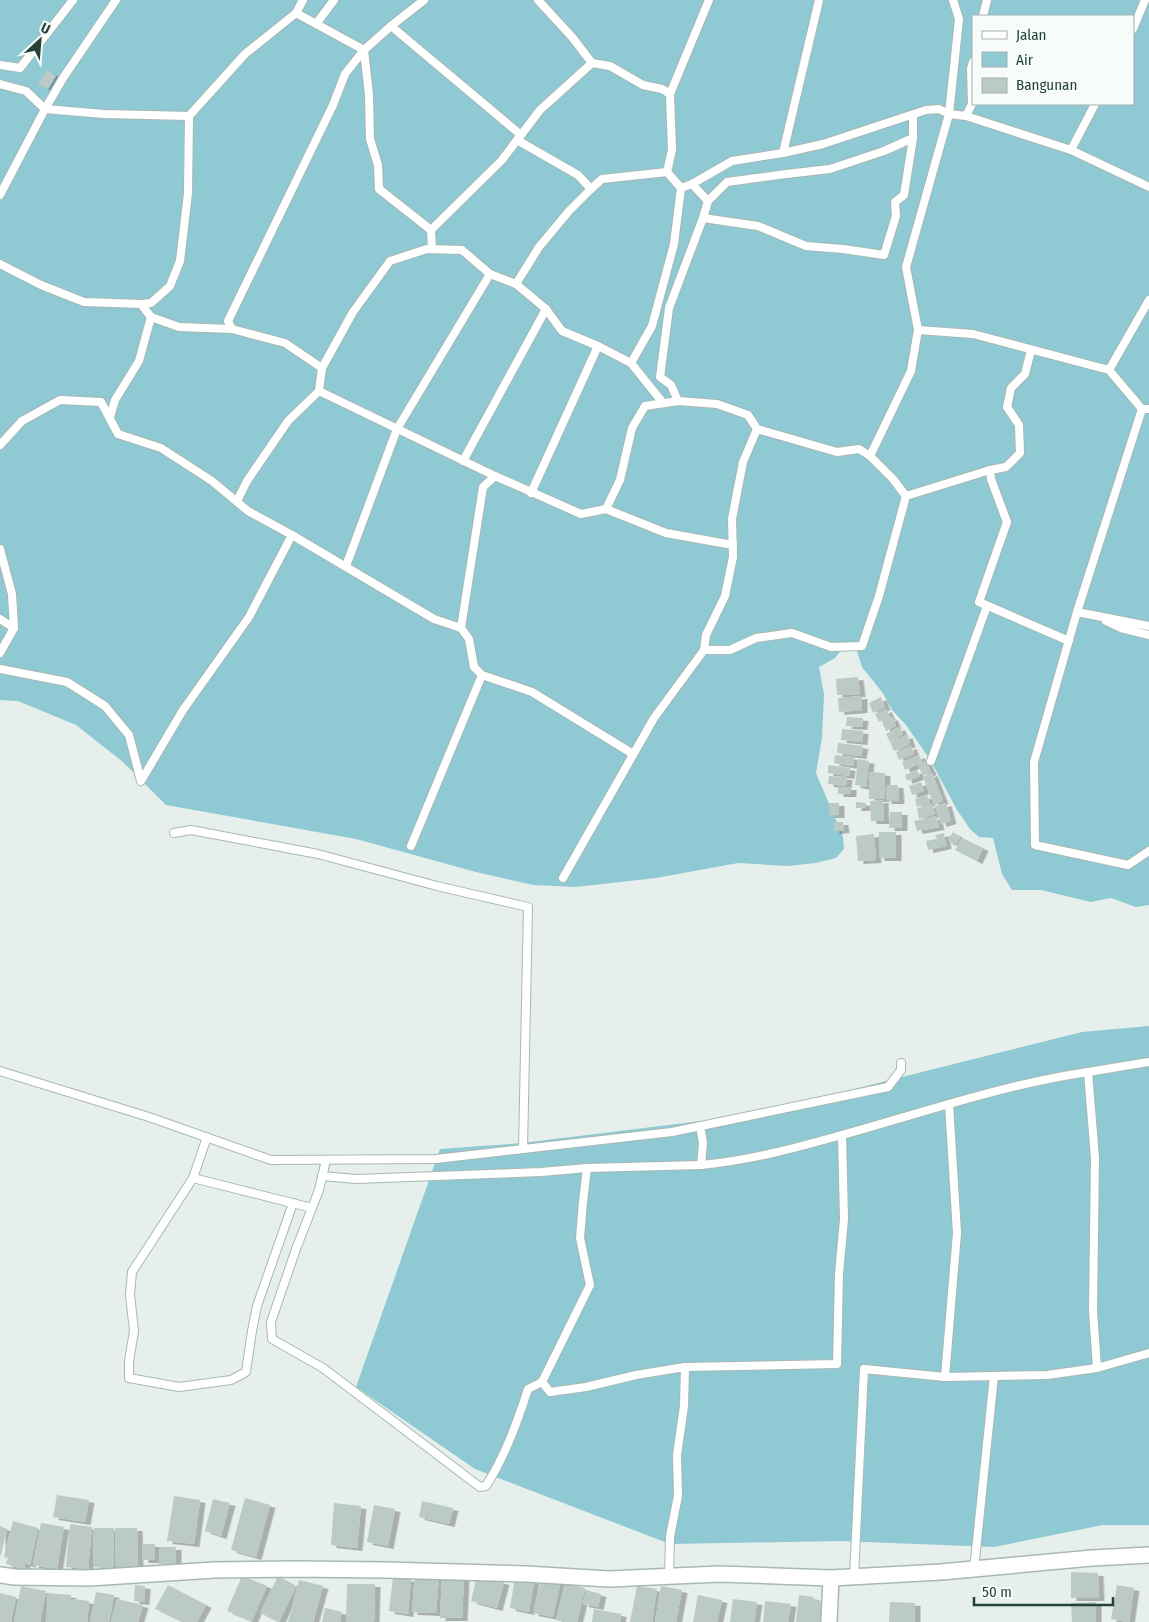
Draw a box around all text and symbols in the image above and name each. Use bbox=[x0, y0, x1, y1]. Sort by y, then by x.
north arrow bbox=[15, 15, 65, 65]
legend bbox=[972, 15, 1134, 105]
text: U bbox=[38, 19, 53, 38]
text: Jalan bbox=[1016, 26, 1046, 44]
text: Air bbox=[1016, 51, 1034, 69]
text: Bangunan bbox=[1016, 76, 1077, 94]
scale bar bbox=[974, 1574, 1113, 1606]
text: 50 m bbox=[982, 1583, 1012, 1601]

